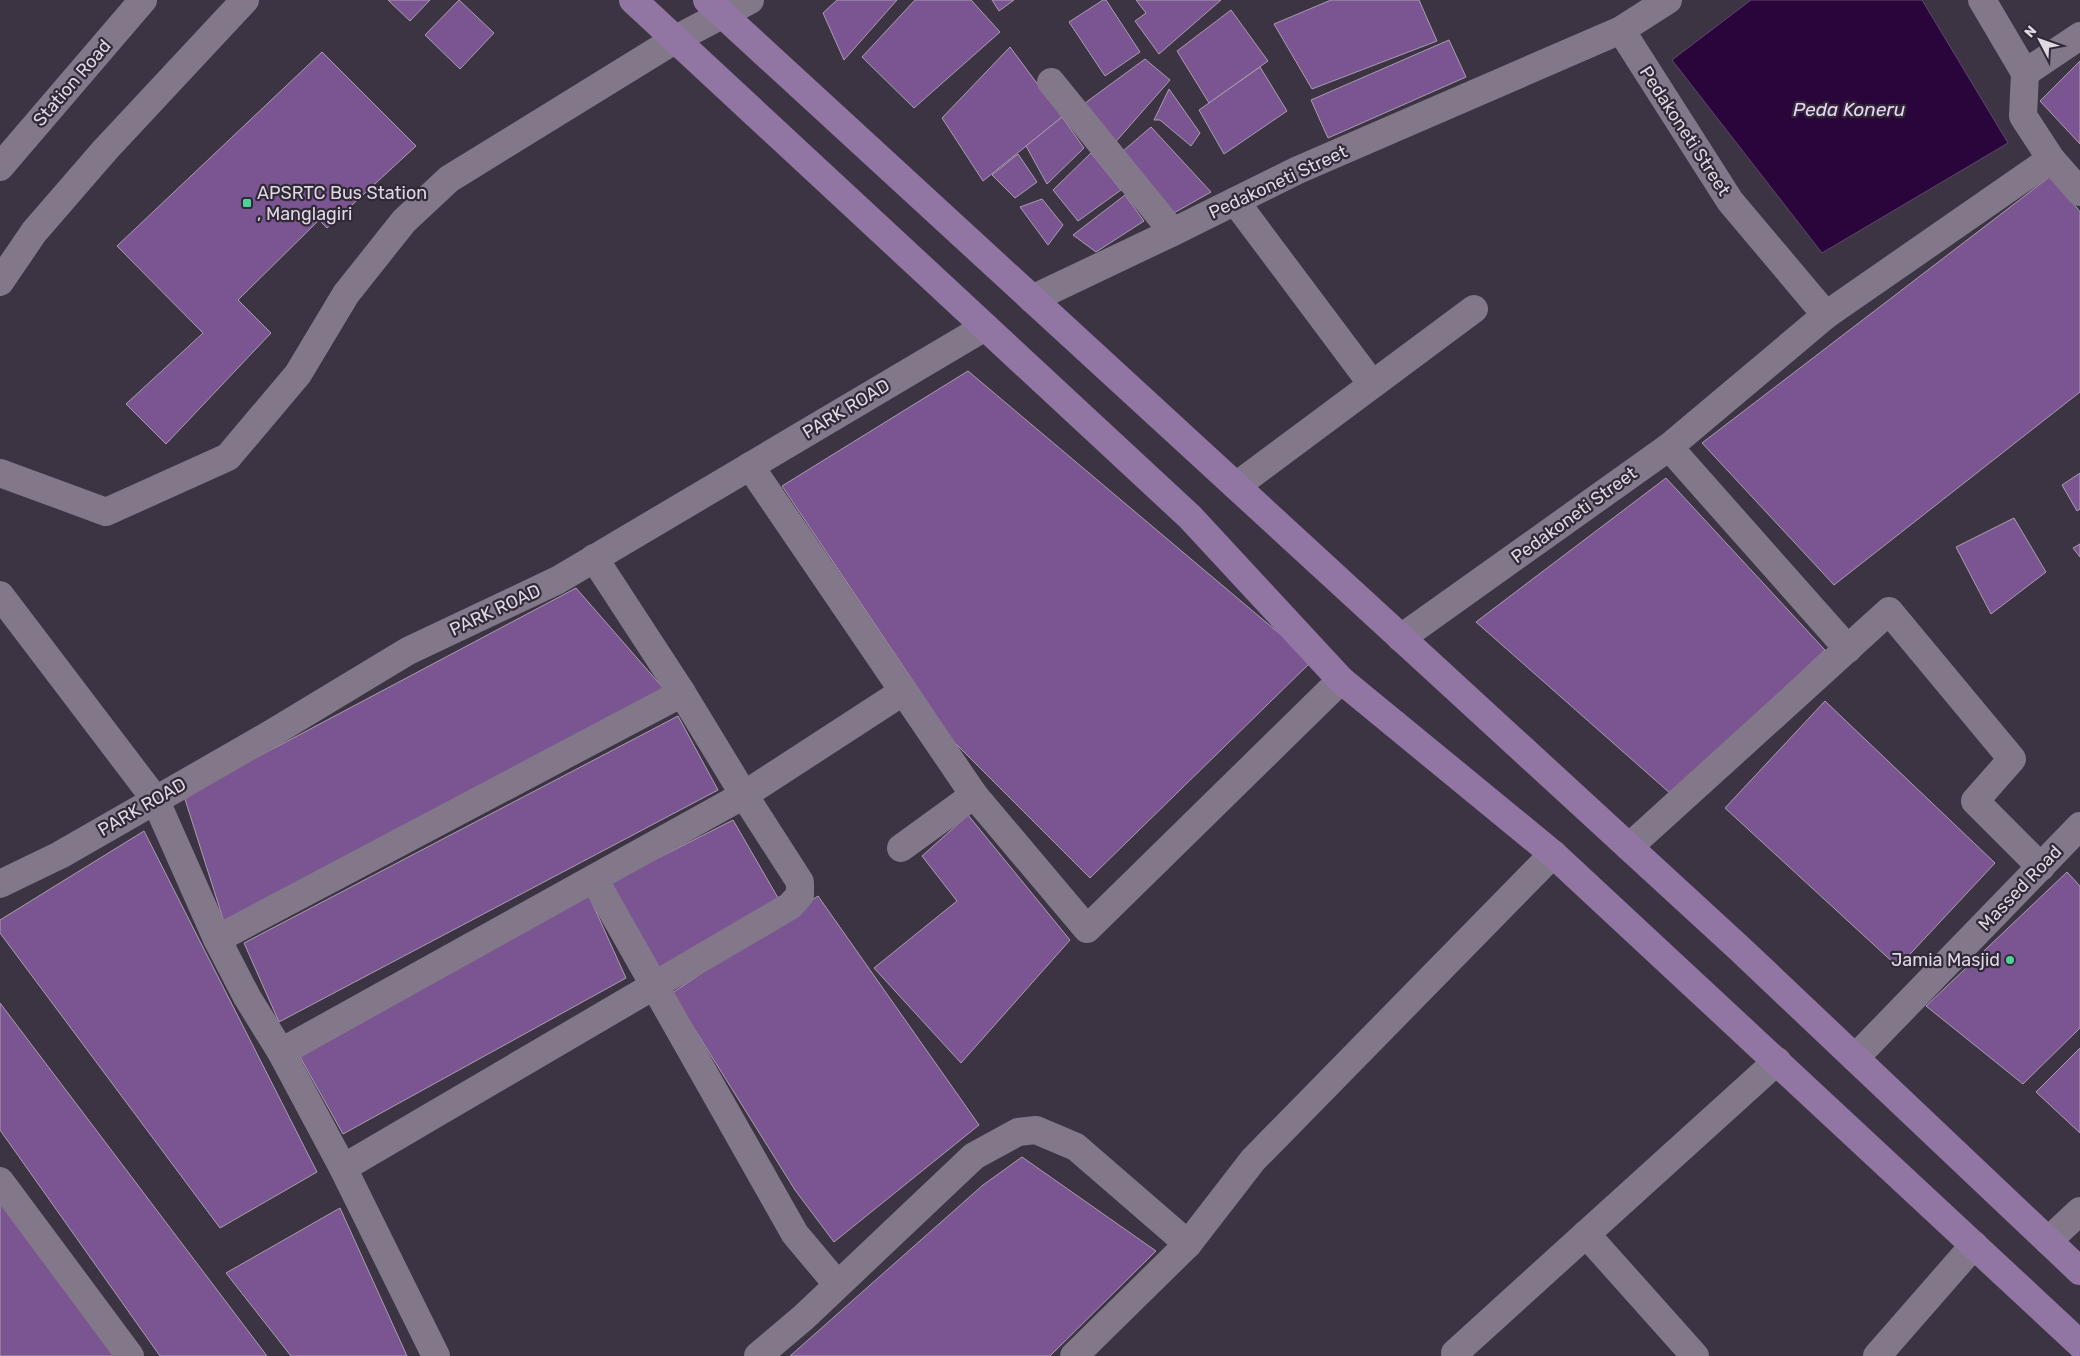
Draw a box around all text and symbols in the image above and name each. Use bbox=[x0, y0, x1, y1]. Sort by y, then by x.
north arrow bbox=[2015, 15, 2065, 65]
text: N bbox=[2021, 22, 2040, 41]
street label: Station Road bbox=[28, 35, 116, 131]
street label: Pedakoneti Street bbox=[1635, 62, 1735, 200]
water label: Peda Koneru bbox=[1793, 98, 1905, 121]
street label: Pedakoneti Street bbox=[1205, 140, 1351, 224]
place label: APSRTC Bus Station , Manglagiri bbox=[257, 182, 427, 225]
marker: APSRTC Bus Station , Manglagiri bbox=[241, 197, 253, 209]
street label: PARK ROAD bbox=[798, 374, 894, 444]
street label: Pedakoneti Street bbox=[1507, 462, 1641, 568]
street label: PARK ROAD bbox=[446, 579, 544, 641]
street label: PARK ROAD bbox=[94, 773, 190, 841]
street label: Massed Road bbox=[1974, 841, 2066, 935]
place label: Jamia Masjid bbox=[1891, 949, 2000, 971]
marker: Jamia Masjid bbox=[2004, 954, 2016, 966]

